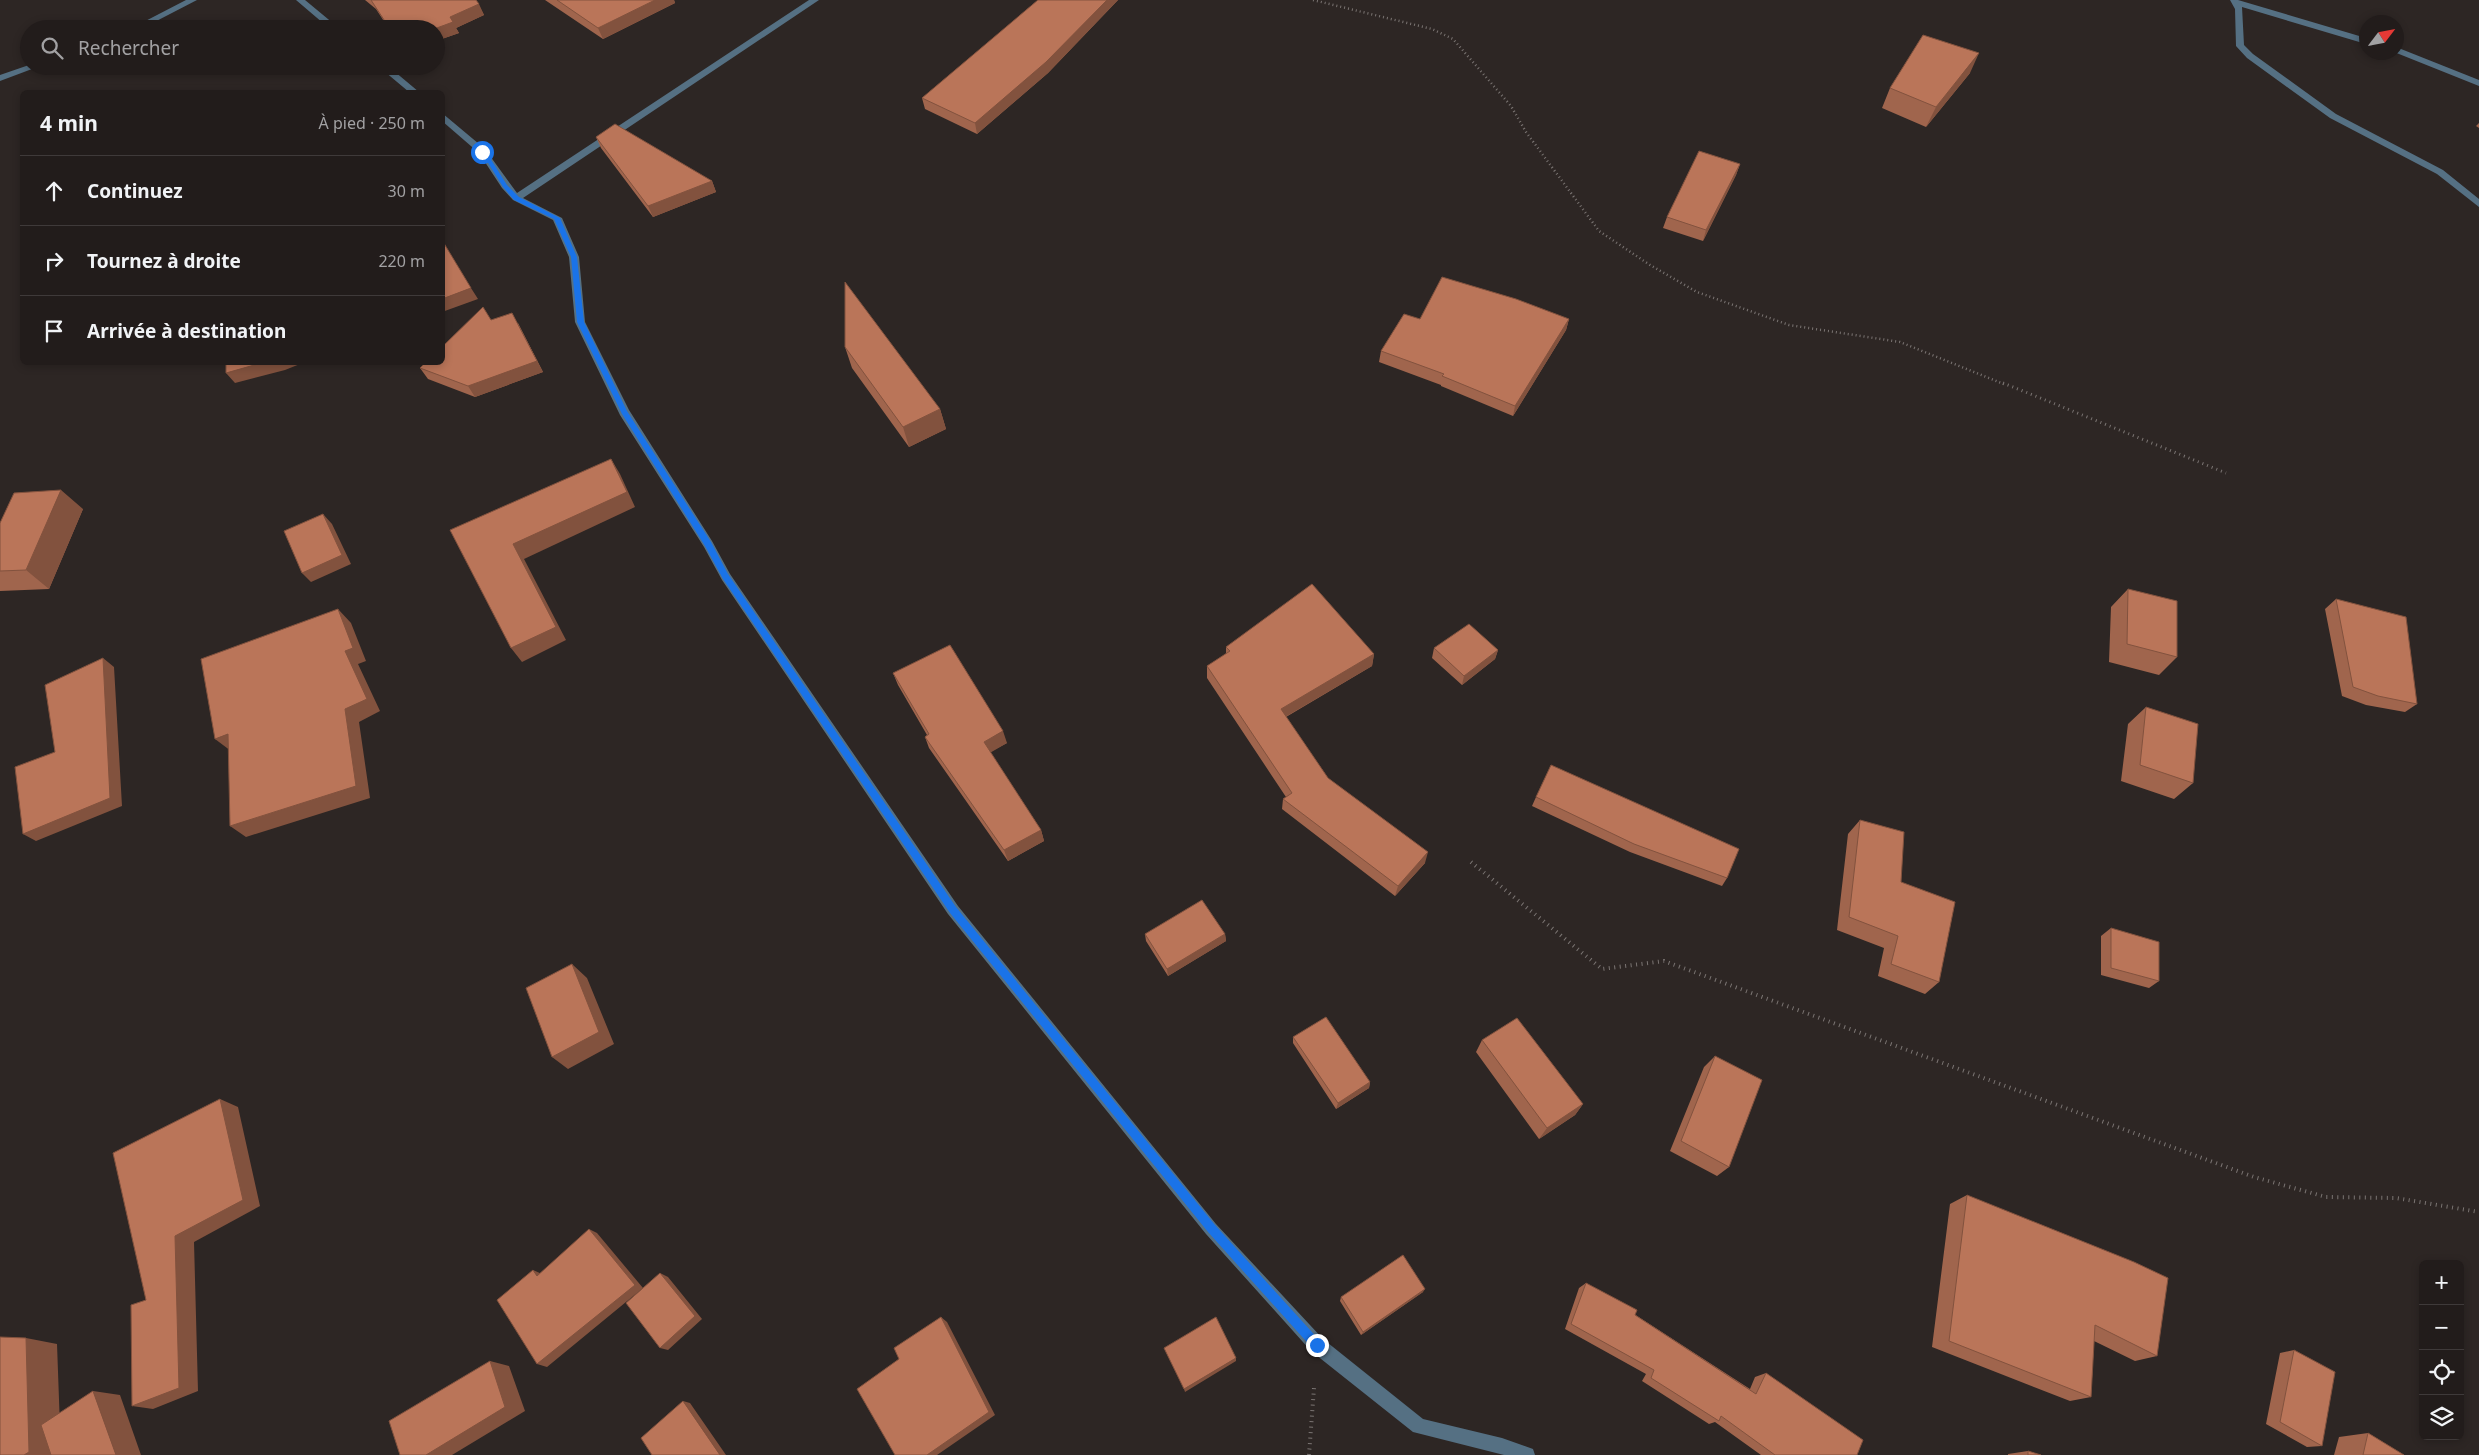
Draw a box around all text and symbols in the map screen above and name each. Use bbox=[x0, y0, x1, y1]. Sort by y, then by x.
north arrow bbox=[2359, 15, 2404, 60]
search box bbox=[20, 20, 445, 75]
icon: search bbox=[38, 34, 66, 62]
text: Rechercher bbox=[78, 35, 179, 61]
text: 4 min bbox=[40, 109, 98, 137]
text: À pied · 250 m bbox=[319, 112, 425, 134]
route start bbox=[471, 141, 494, 164]
icon: ahead bbox=[40, 177, 68, 205]
text: Continuez bbox=[87, 178, 183, 204]
text: 30 m bbox=[388, 180, 425, 202]
icon: right bbox=[40, 247, 68, 275]
text: Tournez à droite bbox=[87, 248, 241, 274]
text: 220 m bbox=[378, 250, 425, 272]
icon: arrive bbox=[40, 317, 68, 345]
text: Arrivée à destination bbox=[87, 318, 286, 344]
map controls bbox=[2419, 1260, 2464, 1440]
button: + bbox=[2419, 1260, 2464, 1305]
button: − bbox=[2419, 1305, 2464, 1350]
route end bbox=[1306, 1334, 1329, 1357]
button: locate bbox=[2419, 1350, 2464, 1395]
button: layers bbox=[2419, 1395, 2464, 1440]

